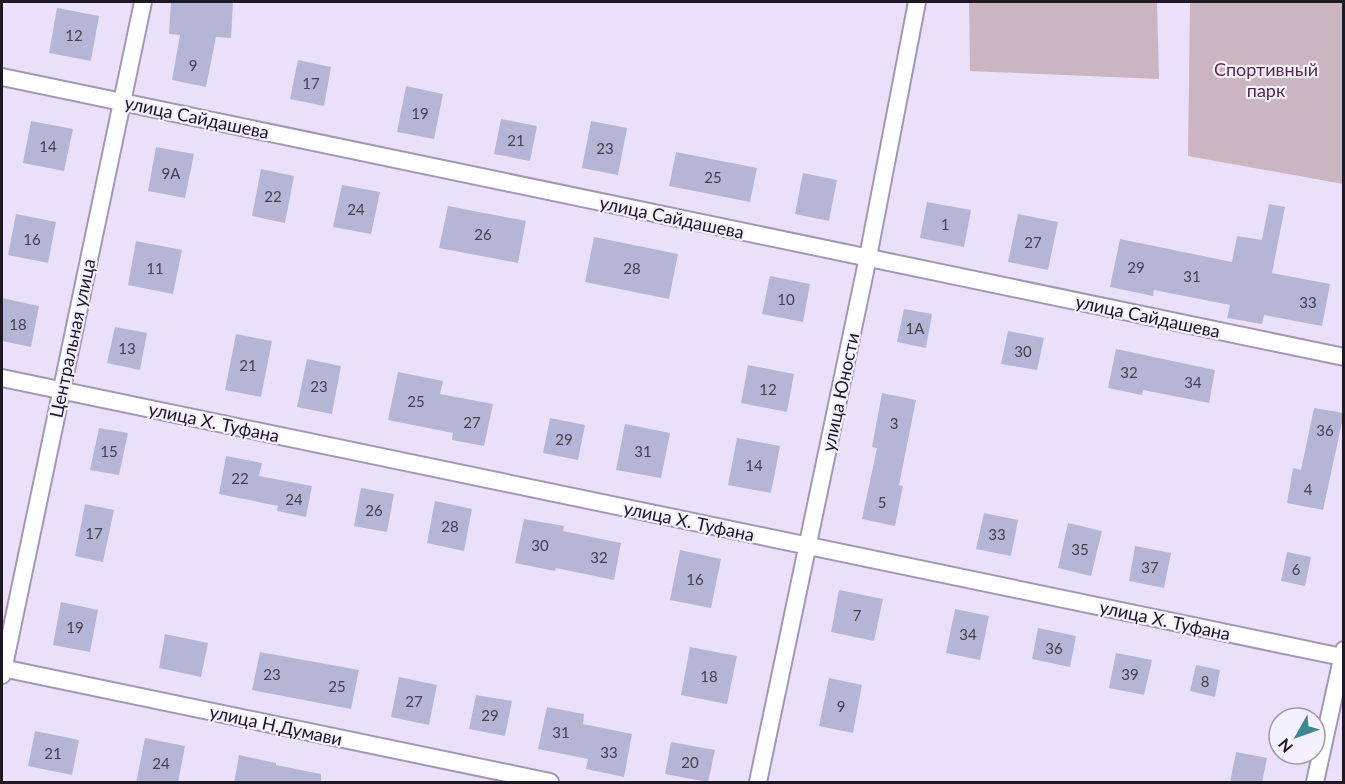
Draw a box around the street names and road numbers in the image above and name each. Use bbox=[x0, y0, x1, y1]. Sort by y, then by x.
street label: улица Сайдашева bbox=[123, 91, 271, 143]
street label: улица Сайдашева bbox=[598, 191, 746, 243]
street label: Центральная улица bbox=[44, 256, 100, 420]
street label: улица Сайдашева bbox=[1074, 290, 1222, 342]
street label: улица Юности bbox=[817, 331, 863, 453]
street label: улица Х. Туфана bbox=[147, 397, 281, 447]
street label: улица Х. Туфана bbox=[622, 496, 756, 546]
street label: улица Х. Туфана bbox=[1098, 595, 1232, 645]
street label: улица Н.Думави bbox=[208, 700, 344, 750]

